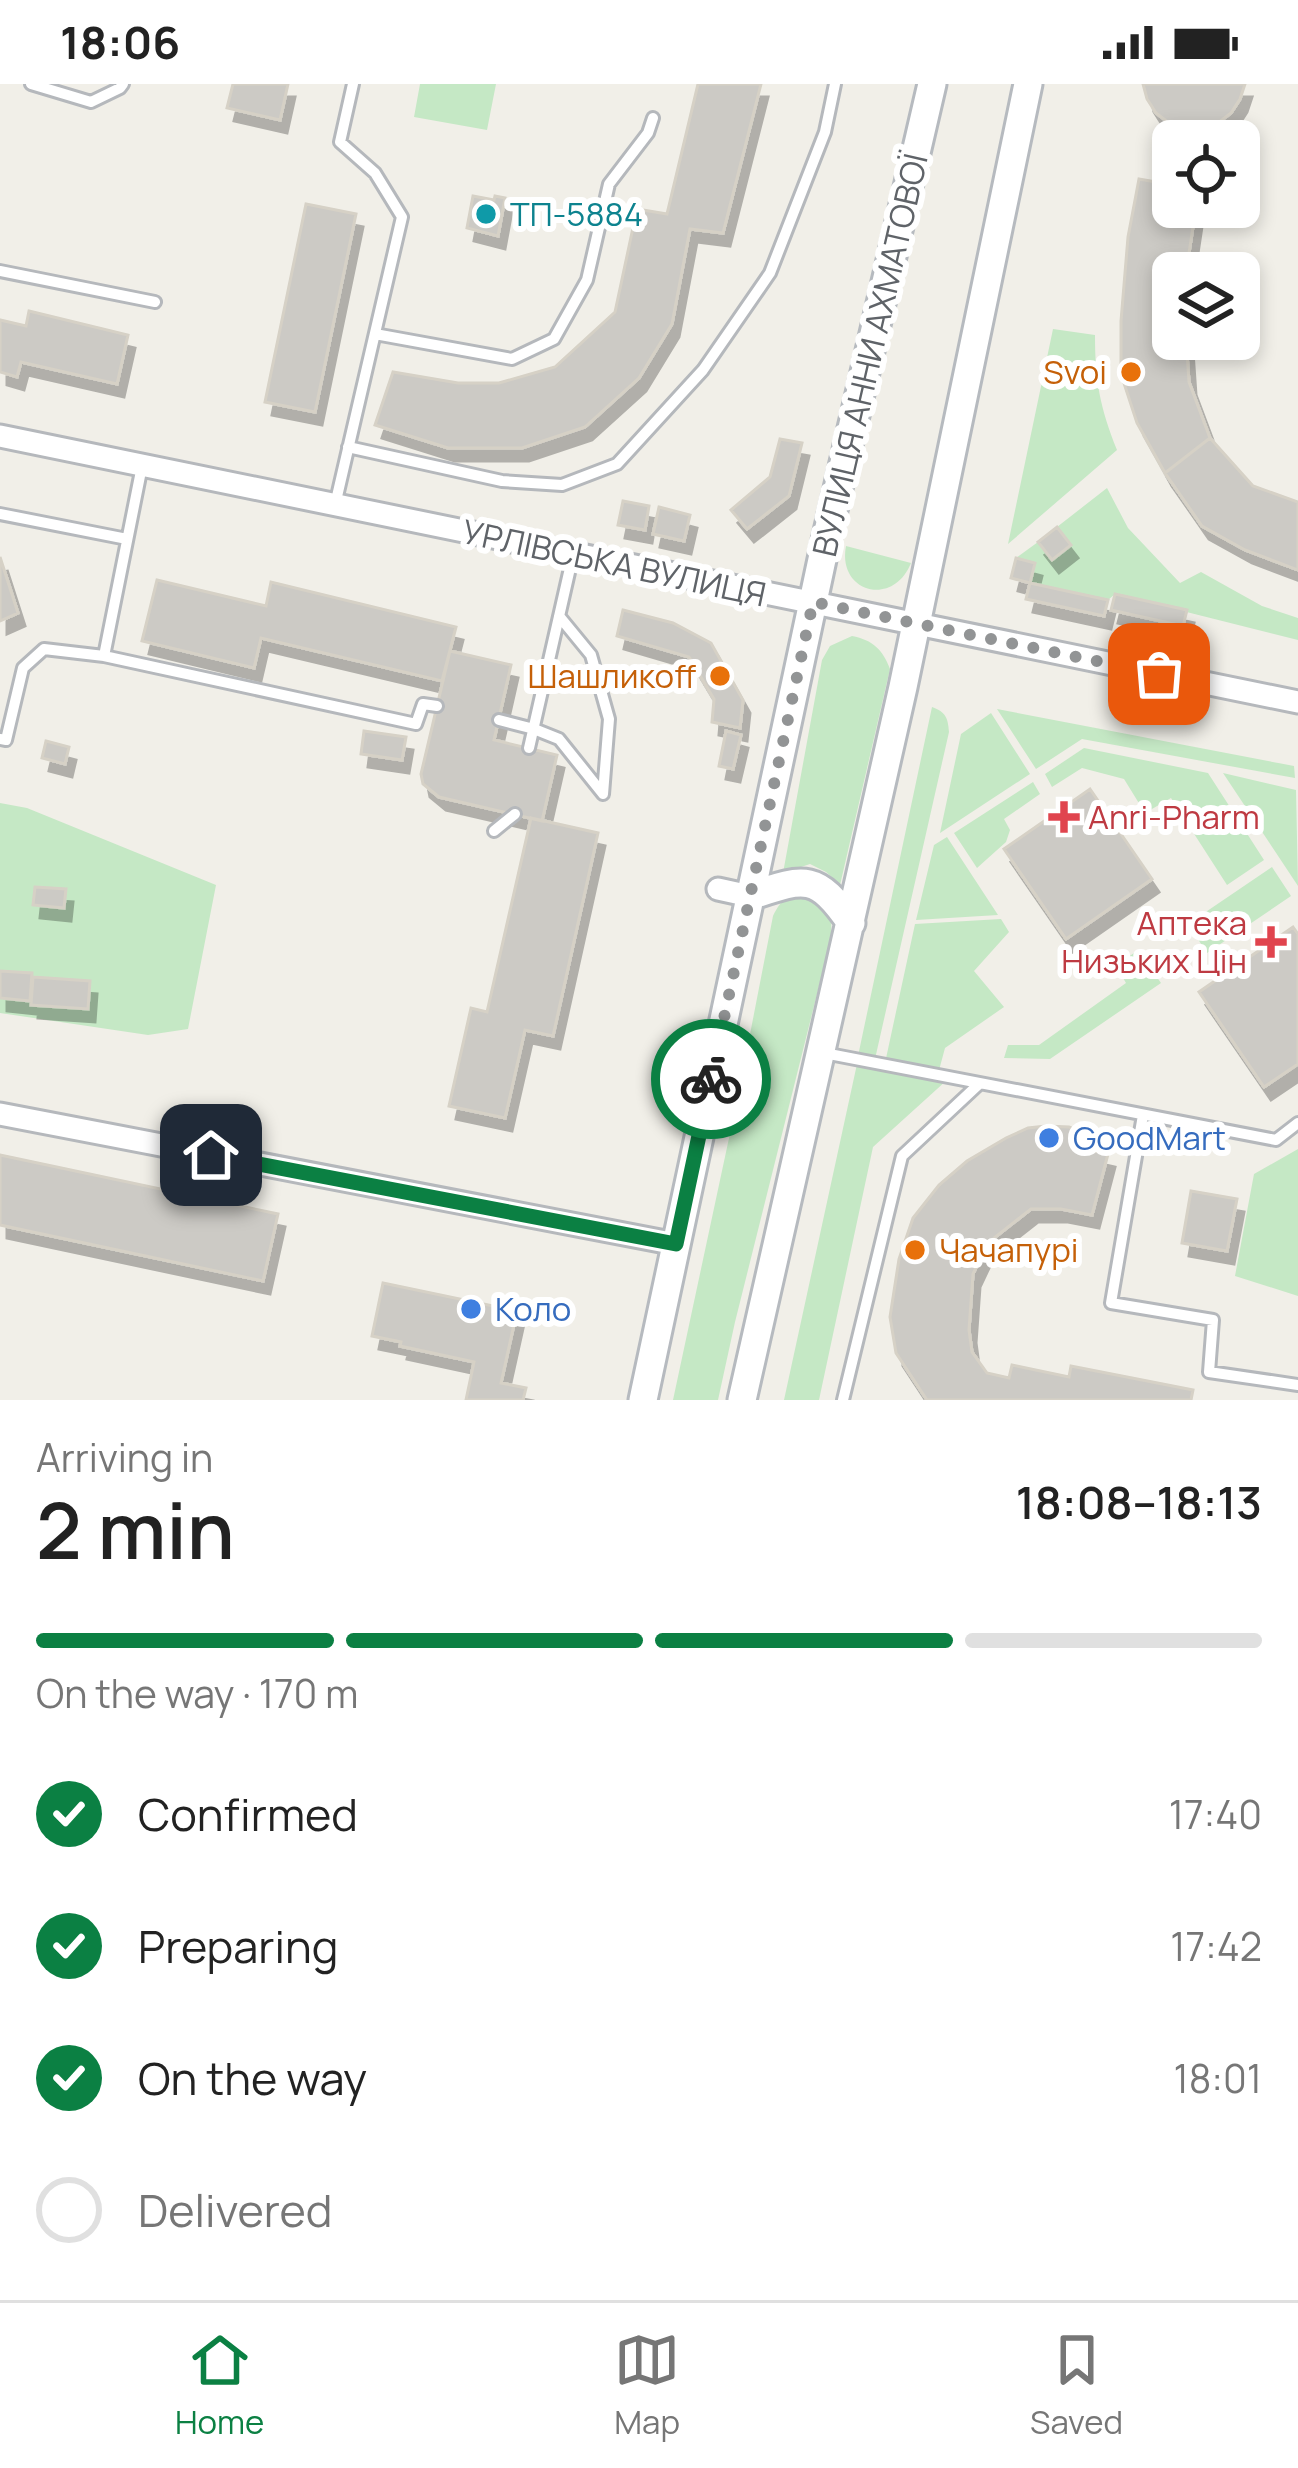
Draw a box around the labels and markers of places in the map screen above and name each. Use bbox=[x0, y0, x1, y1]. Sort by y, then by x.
place label: ТП-5884 bbox=[510, 191, 643, 236]
marker: ТП-5884 bbox=[473, 201, 499, 227]
place label: Svoi bbox=[1043, 349, 1107, 394]
marker: Svoi bbox=[1118, 359, 1144, 385]
pin bbox=[1108, 623, 1210, 725]
place label: Шашликоff bbox=[528, 653, 696, 698]
marker: Шашликоff bbox=[707, 663, 733, 689]
place label: Anri-Pharm bbox=[1088, 794, 1260, 839]
marker: Anri-Pharm bbox=[1051, 804, 1077, 830]
place label: Аптека Низьких Цін bbox=[1061, 900, 1247, 983]
marker: Аптека Низьких Цін bbox=[1258, 929, 1284, 955]
pin bbox=[160, 1104, 262, 1206]
place label: GoodMart bbox=[1073, 1115, 1226, 1160]
marker: GoodMart bbox=[1036, 1125, 1062, 1151]
place label: Чачапурі bbox=[939, 1227, 1078, 1272]
marker: Чачапурі bbox=[902, 1237, 928, 1263]
place label: Коло bbox=[495, 1286, 571, 1331]
marker: Коло bbox=[458, 1296, 484, 1322]

